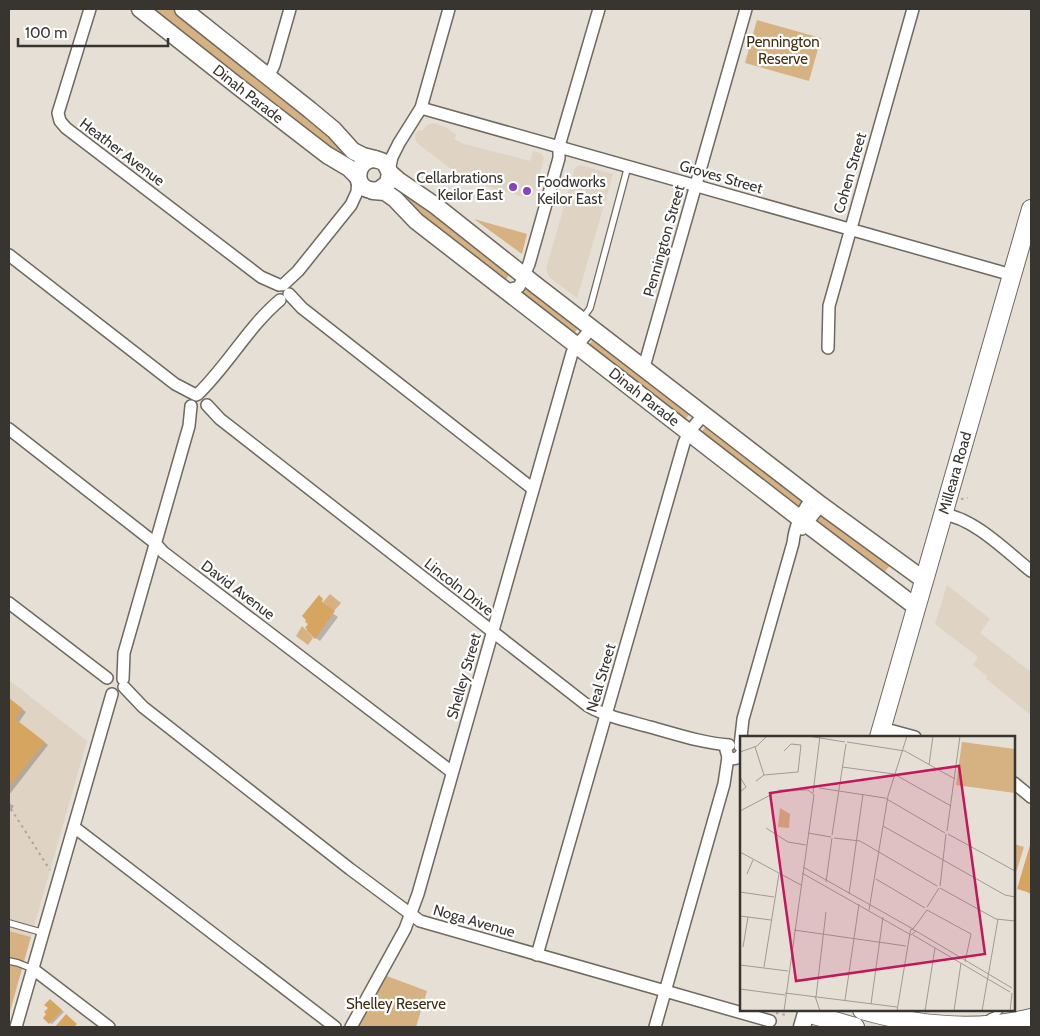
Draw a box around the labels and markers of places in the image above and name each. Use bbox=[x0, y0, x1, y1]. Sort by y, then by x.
place label: Cellarbrations Keilor East bbox=[416, 169, 503, 204]
place label: Foodworks Keilor East bbox=[537, 173, 606, 208]
marker: Cellarbrations Keilor East bbox=[507, 181, 519, 193]
marker: Foodworks Keilor East bbox=[521, 185, 533, 197]

